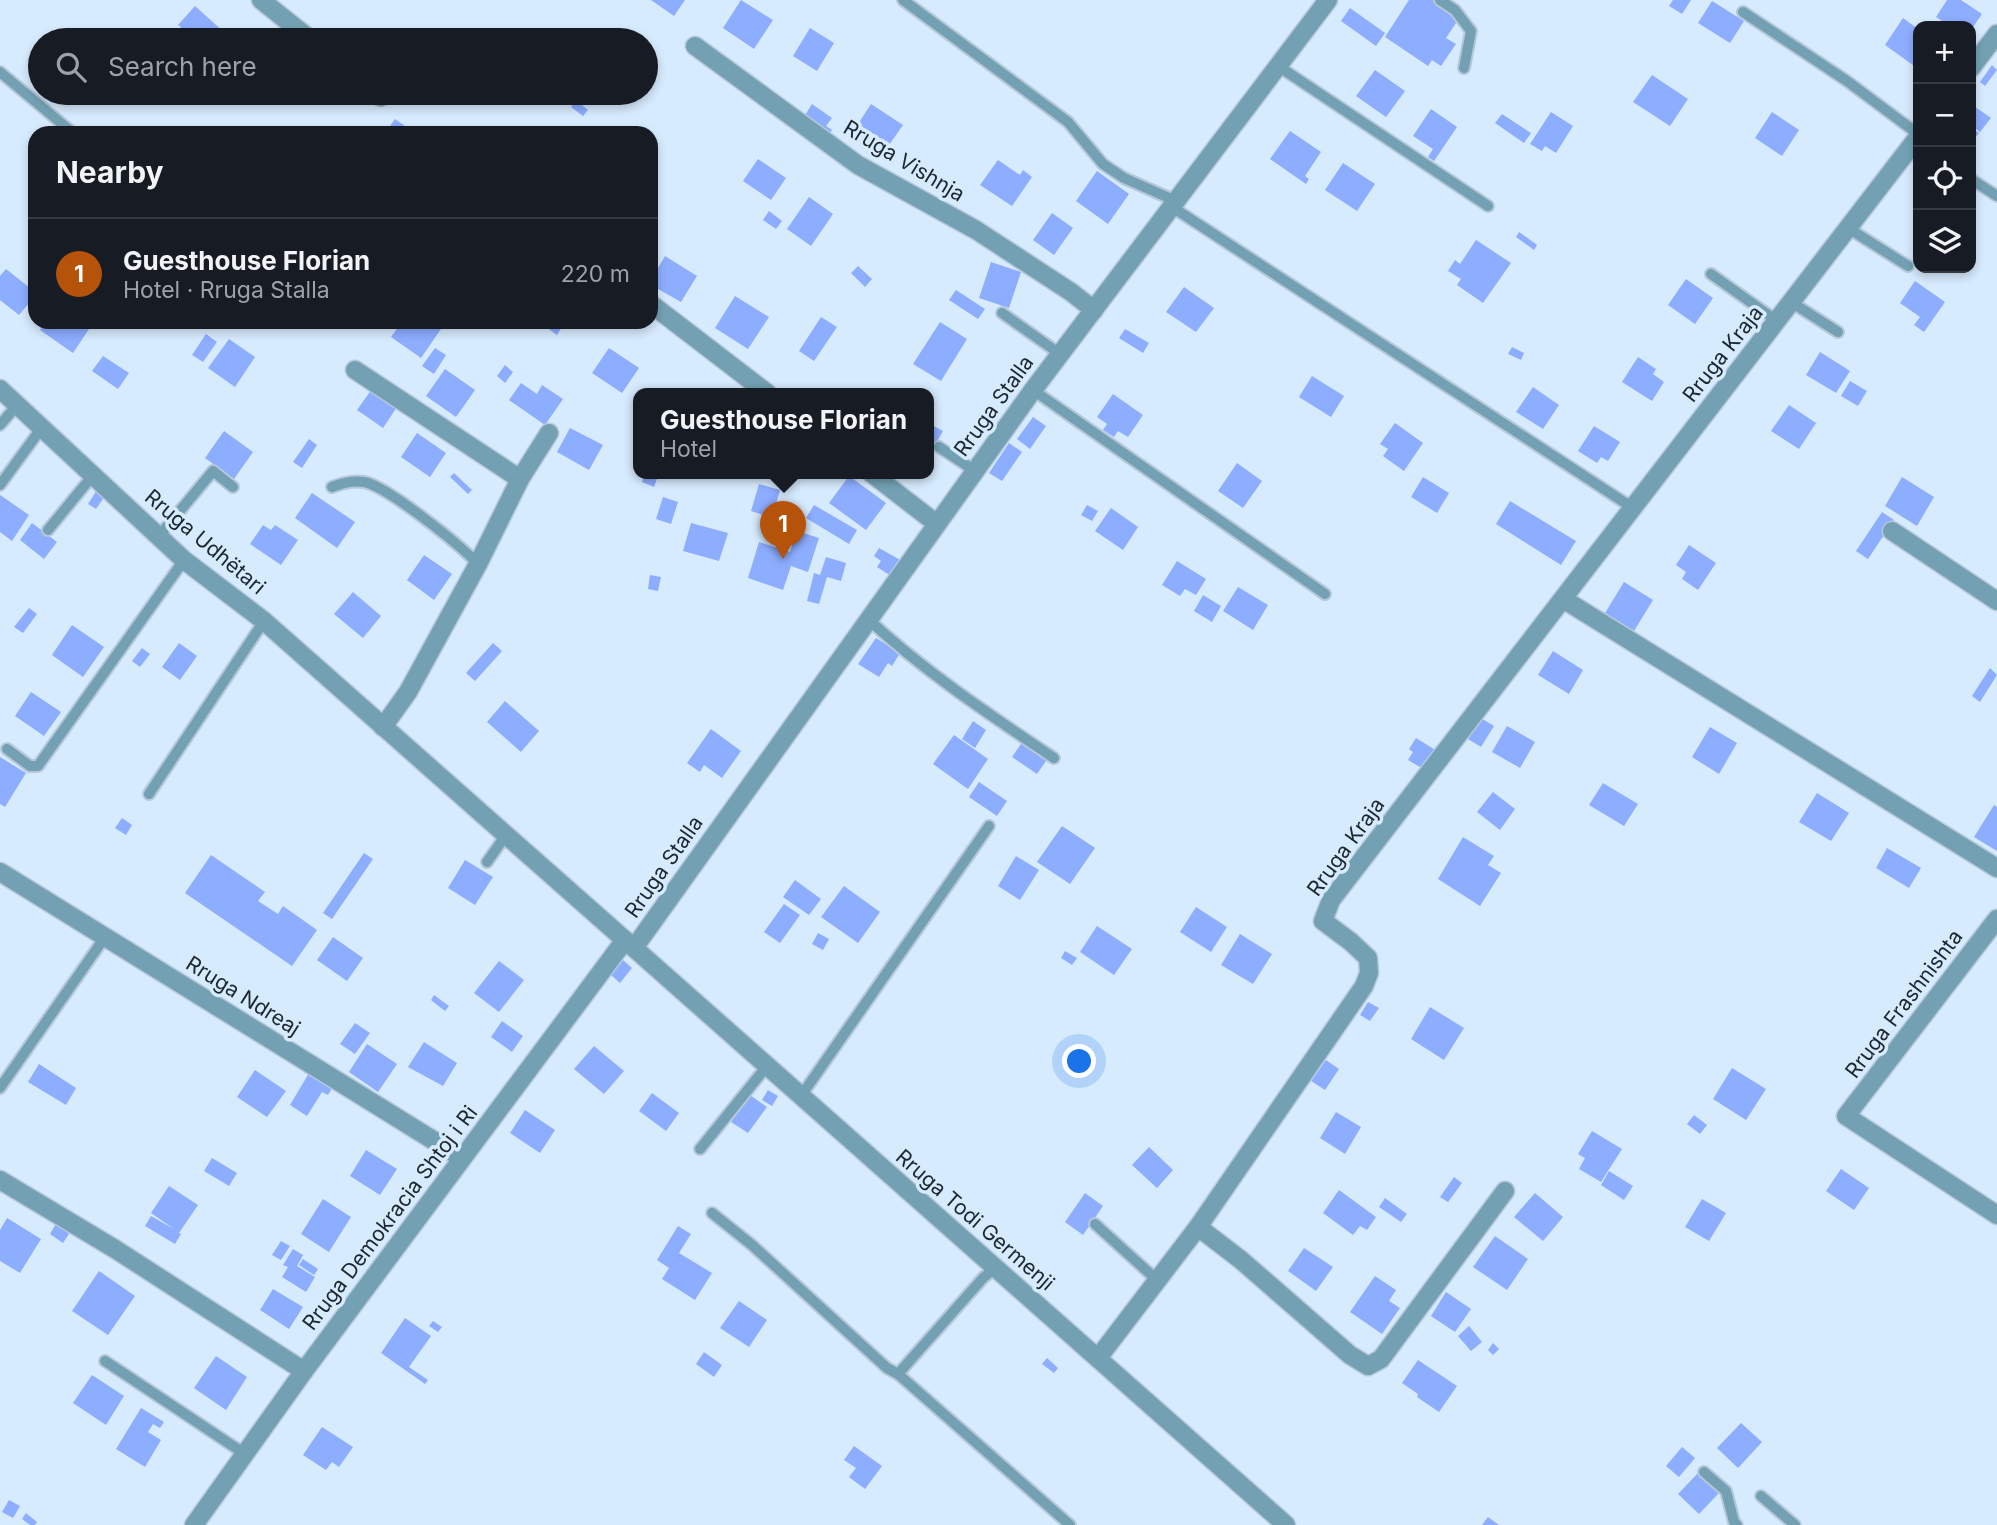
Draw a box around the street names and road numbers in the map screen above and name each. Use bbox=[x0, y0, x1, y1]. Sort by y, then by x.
street label: Rruga Vishnja bbox=[839, 115, 969, 207]
street label: Rruga Kraja bbox=[1677, 301, 1768, 407]
street label: Rruga Stalla bbox=[949, 350, 1039, 461]
street label: Rruga Udhëtari bbox=[140, 484, 271, 599]
street label: Rruga Kraja bbox=[1302, 793, 1390, 901]
street label: Rruga Stalla bbox=[619, 811, 708, 922]
street label: Rruga Frashnishta bbox=[1840, 925, 1967, 1083]
street label: Rruga Ndreaj bbox=[182, 951, 305, 1041]
street label: Rruga Demokracia Shtoj i Ri bbox=[297, 1101, 482, 1335]
street label: Rruga Todi Germenji bbox=[891, 1144, 1060, 1295]

